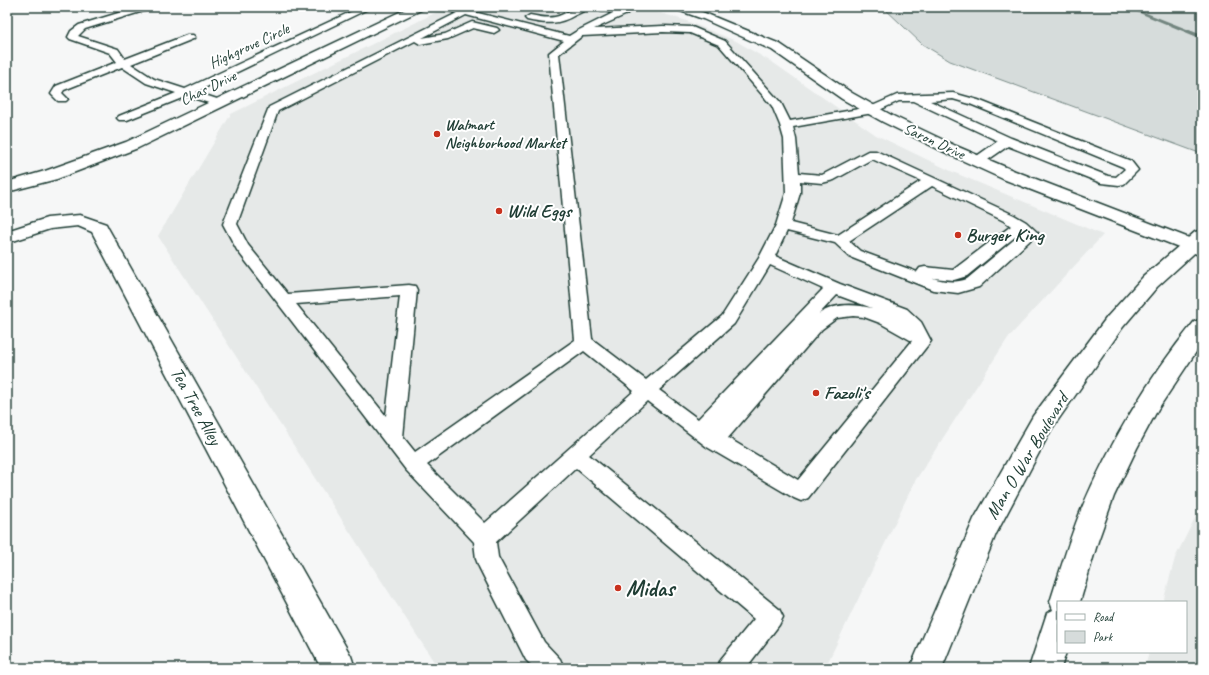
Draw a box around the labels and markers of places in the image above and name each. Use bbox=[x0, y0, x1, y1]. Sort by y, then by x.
place label: Walmart Neighborhood Market bbox=[445, 115, 568, 153]
marker: Walmart Neighborhood Market bbox=[432, 129, 442, 139]
place label: Wild Eggs bbox=[507, 199, 574, 223]
marker: Wild Eggs bbox=[494, 206, 504, 216]
place label: Burger King bbox=[966, 223, 1046, 247]
marker: Burger King bbox=[953, 230, 963, 240]
place label: Fazoli's bbox=[824, 381, 872, 405]
marker: Fazoli's bbox=[811, 388, 821, 398]
place label: Midas bbox=[626, 574, 677, 603]
marker: Midas bbox=[613, 583, 623, 593]

